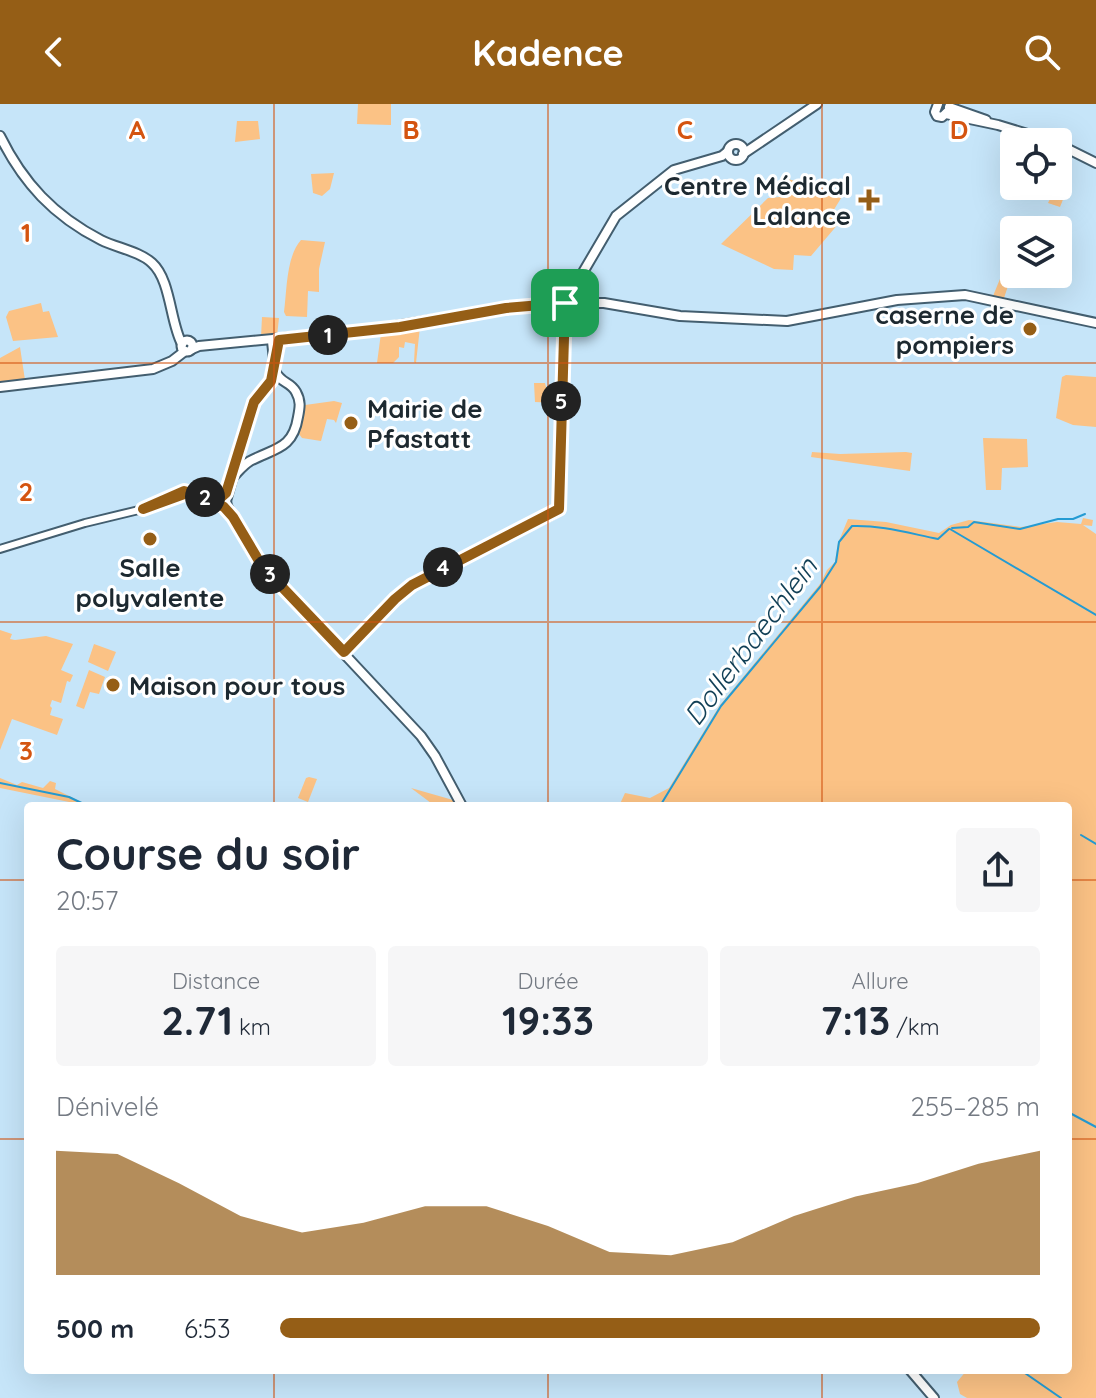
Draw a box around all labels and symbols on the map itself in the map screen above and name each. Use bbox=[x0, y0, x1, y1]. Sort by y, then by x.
text: A bbox=[129, 113, 146, 146]
text: B bbox=[402, 113, 420, 146]
text: C bbox=[677, 113, 693, 146]
text: D bbox=[950, 113, 968, 146]
place label: Centre Médical Lalance bbox=[664, 169, 851, 232]
marker: Centre Médical Lalance bbox=[858, 189, 880, 211]
text: 1 bbox=[21, 216, 31, 249]
pin bbox=[531, 269, 599, 337]
place label: caserne de pompiers bbox=[875, 298, 1014, 361]
pin: 1 bbox=[308, 315, 348, 355]
marker: caserne de pompiers bbox=[1021, 320, 1039, 338]
pin: 5 bbox=[541, 381, 581, 421]
place label: Mairie de Pfastatt bbox=[367, 392, 482, 455]
marker: Mairie de Pfastatt bbox=[342, 414, 360, 432]
text: 2 bbox=[19, 475, 33, 508]
pin: 2 bbox=[185, 477, 225, 517]
marker: Salle polyvalente bbox=[141, 530, 159, 548]
pin: 4 bbox=[423, 547, 463, 587]
water label: Dollerbaechlein bbox=[676, 550, 825, 732]
place label: Salle polyvalente bbox=[76, 551, 224, 614]
pin: 3 bbox=[250, 554, 290, 594]
place label: Maison pour tous bbox=[129, 669, 345, 702]
marker: Maison pour tous bbox=[104, 676, 122, 694]
text: 3 bbox=[19, 734, 33, 767]

